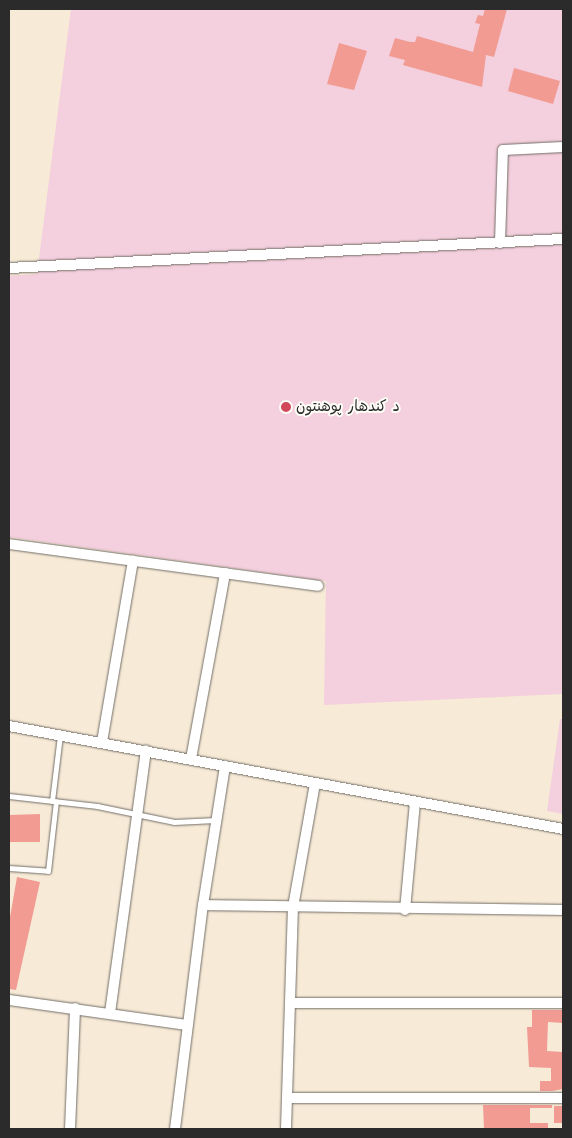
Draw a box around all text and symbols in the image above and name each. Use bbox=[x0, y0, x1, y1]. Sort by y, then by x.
place label: د کندهار پوهنتون bbox=[296, 398, 400, 416]
marker: د کندهار پوهنتون bbox=[280, 401, 292, 413]

